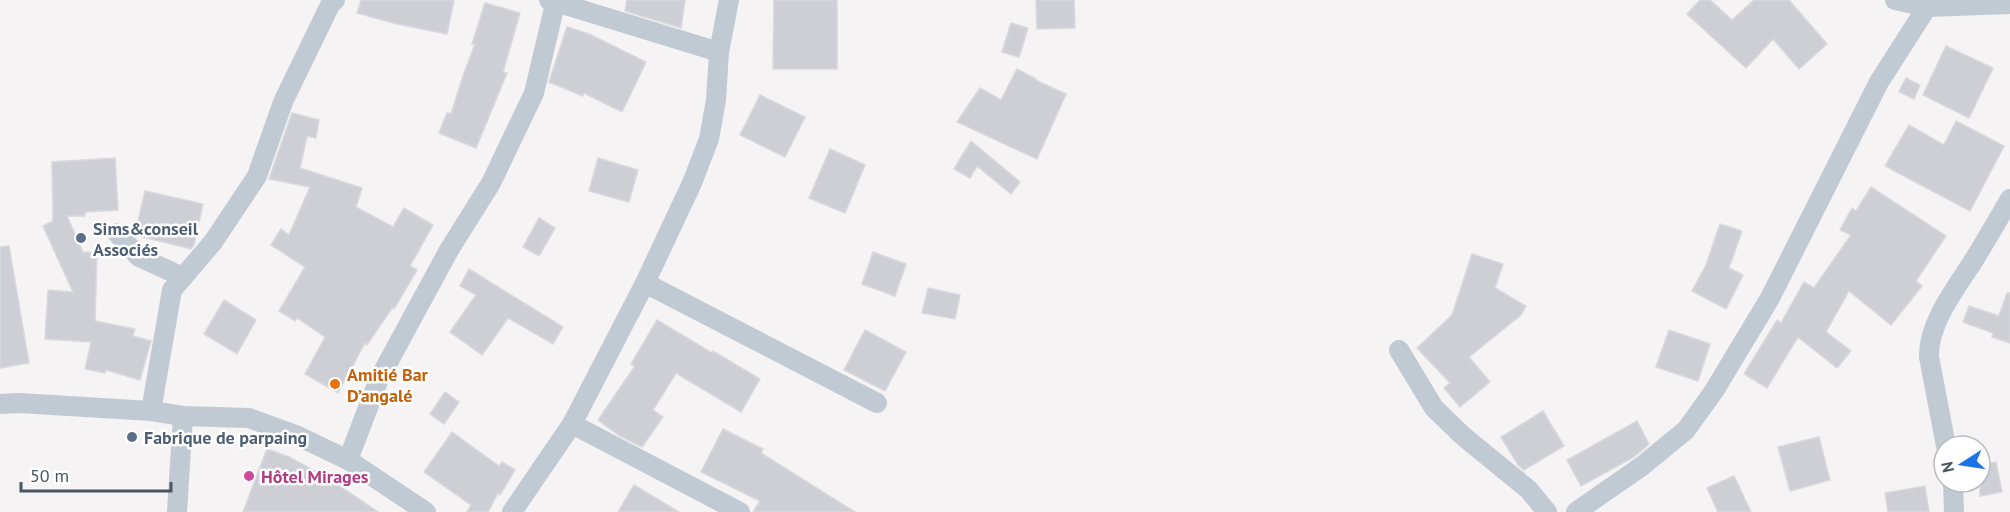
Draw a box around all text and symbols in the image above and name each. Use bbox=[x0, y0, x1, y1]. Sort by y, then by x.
place label: Sims&conseil Associés bbox=[93, 217, 199, 261]
marker: Sims&conseil Associés bbox=[74, 231, 88, 245]
place label: Amitié Bar D’angalé bbox=[347, 363, 429, 407]
marker: Amitié Bar D’angalé bbox=[328, 377, 342, 391]
place label: Fabrique de parpaing bbox=[144, 426, 307, 449]
marker: Fabrique de parpaing bbox=[125, 430, 139, 444]
north arrow bbox=[1932, 434, 1992, 494]
scale bar bbox=[21, 455, 171, 493]
text: N bbox=[1936, 460, 1958, 474]
text: 50 m bbox=[30, 464, 69, 487]
place label: Hôtel Mirages bbox=[261, 465, 369, 488]
marker: Hôtel Mirages bbox=[242, 469, 256, 483]

